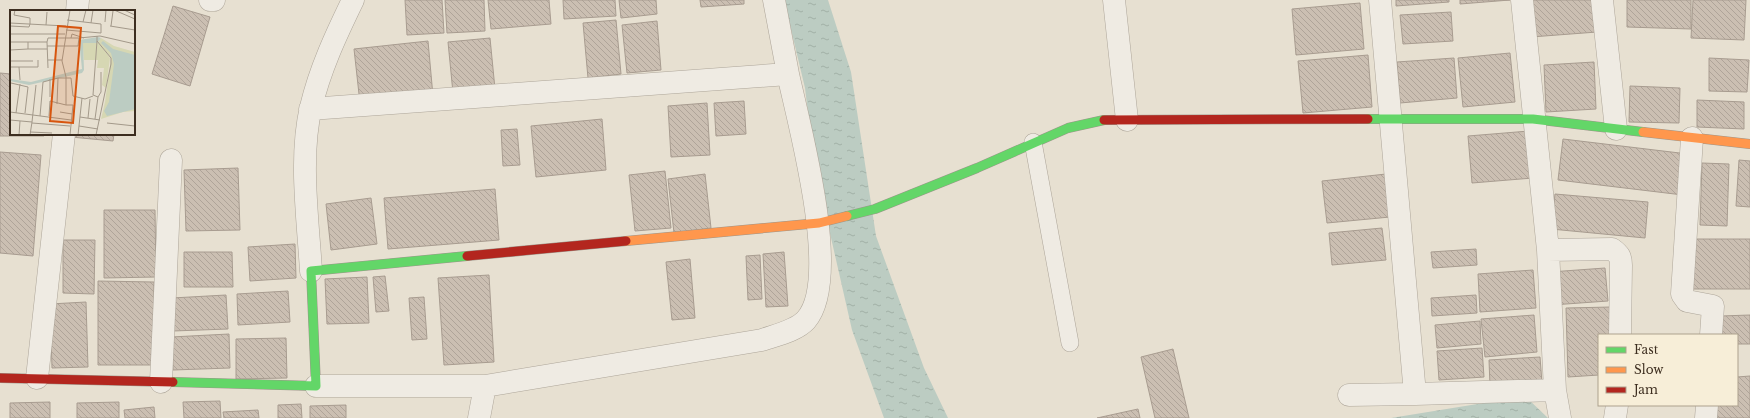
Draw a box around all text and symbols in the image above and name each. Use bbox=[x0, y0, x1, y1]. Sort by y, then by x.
inset map bbox=[10, 10, 135, 135]
legend bbox=[1598, 334, 1738, 406]
text: Fast bbox=[1634, 342, 1659, 357]
text: Slow bbox=[1634, 362, 1664, 377]
text: Jam bbox=[1632, 382, 1658, 397]

